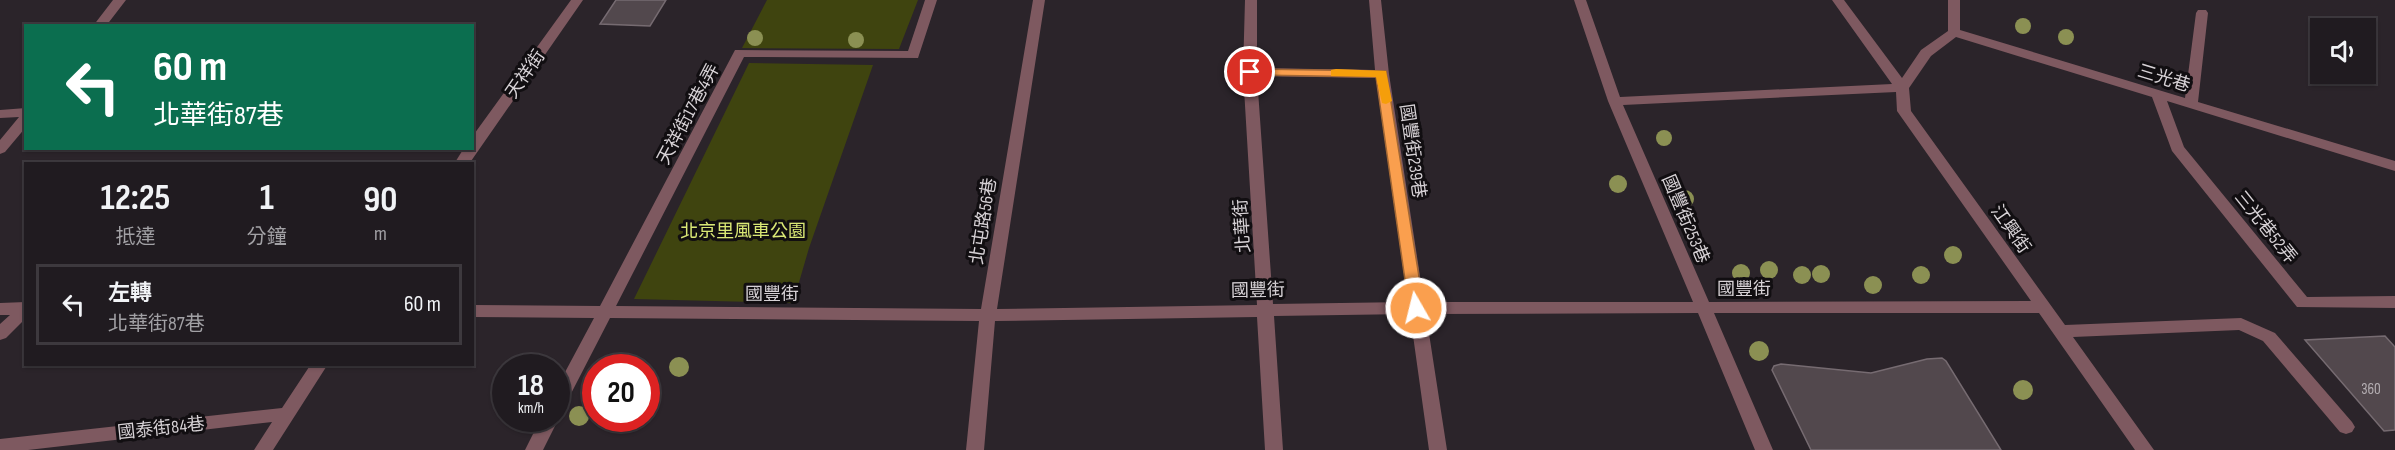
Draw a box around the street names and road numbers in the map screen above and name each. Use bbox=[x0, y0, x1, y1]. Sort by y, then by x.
street label: 天祥街 bbox=[501, 46, 549, 102]
street label: 天祥街17巷4弄 bbox=[653, 60, 724, 168]
street label: 三光巷 bbox=[2135, 61, 2193, 96]
street label: 國豐街239巷 bbox=[1395, 103, 1430, 200]
street label: 國豐街253巷 bbox=[1657, 172, 1714, 267]
street label: 北屯路56巷 bbox=[966, 176, 1001, 266]
street label: 三光巷52弄 bbox=[2230, 187, 2301, 268]
street label: 北華街 bbox=[1230, 198, 1255, 254]
street label: 江興街 bbox=[1987, 201, 2035, 257]
street label: 國豐街 bbox=[1717, 279, 1771, 300]
street label: 國豐街 bbox=[1231, 280, 1285, 301]
street label: 國豐街 bbox=[745, 284, 799, 305]
street label: 國泰街84巷 bbox=[116, 413, 206, 444]

